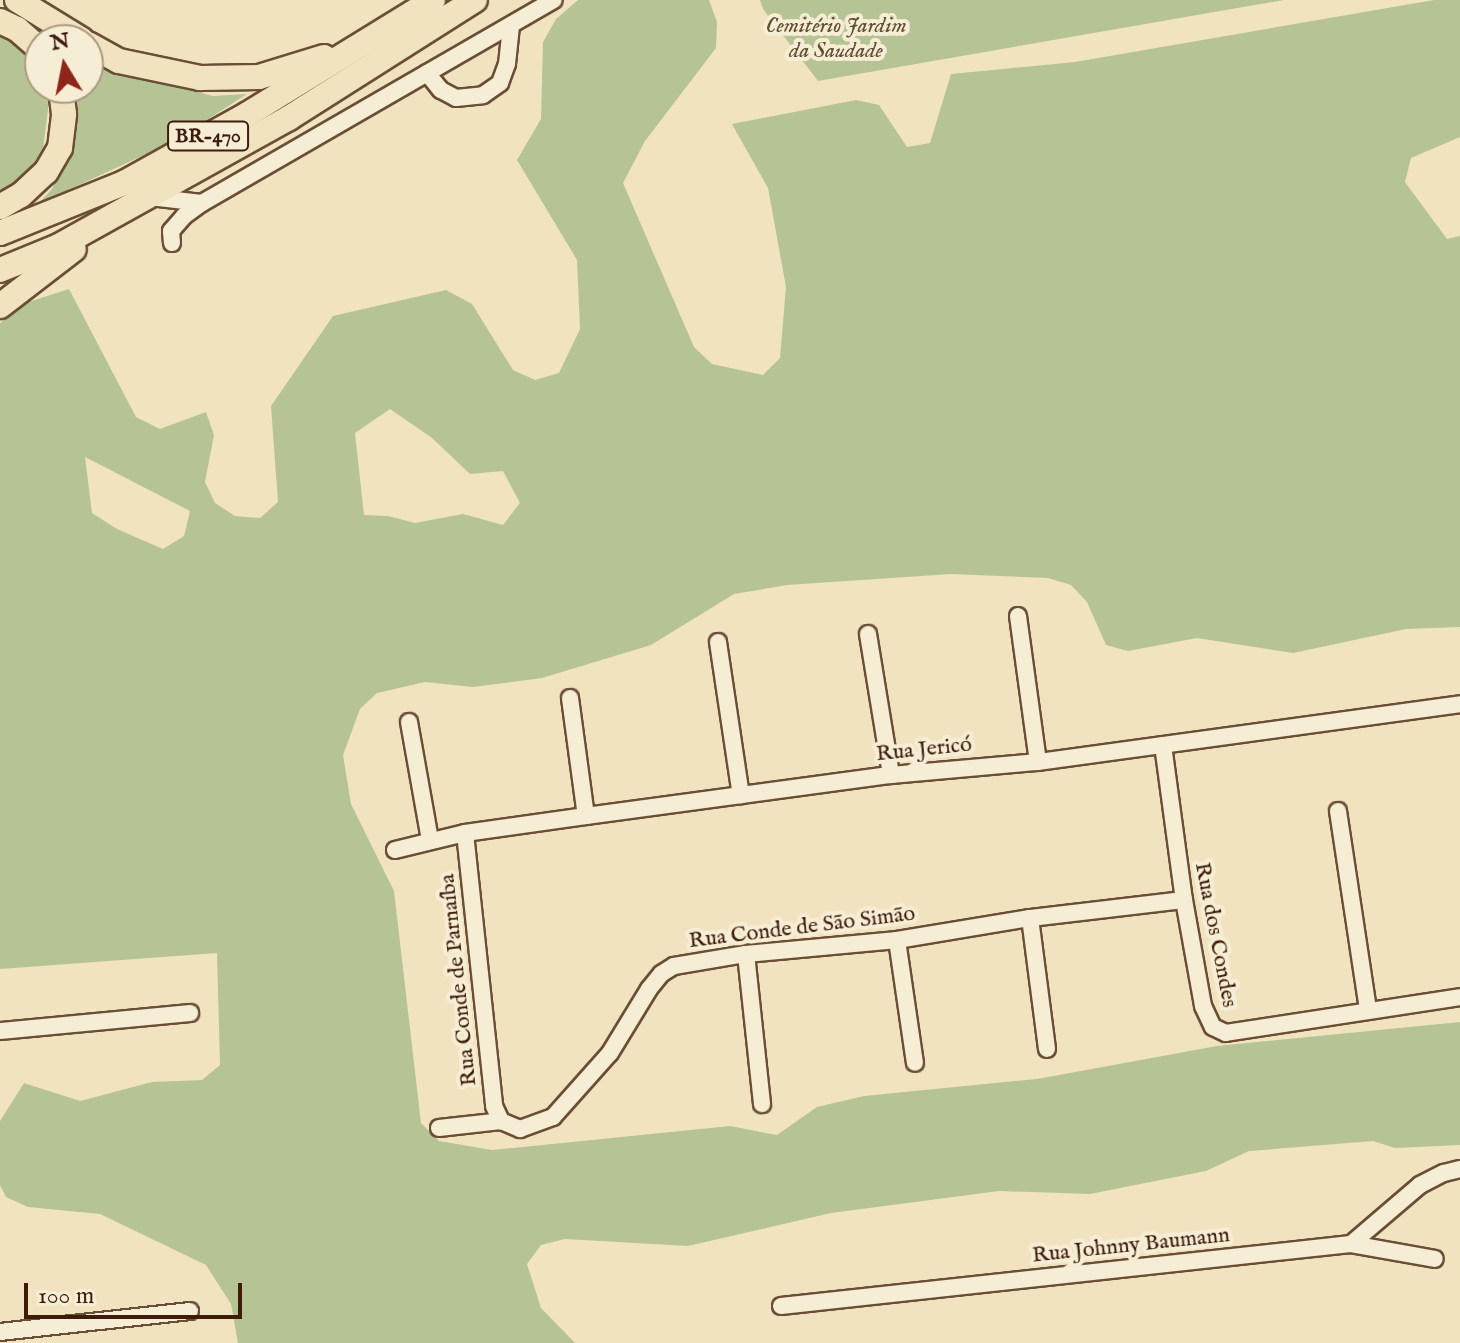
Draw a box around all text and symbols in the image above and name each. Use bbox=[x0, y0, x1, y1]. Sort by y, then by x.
park label: Cemitério Jardim da Saudade bbox=[765, 13, 907, 64]
north arrow bbox=[24, 24, 104, 104]
text: N bbox=[48, 27, 72, 58]
road number: BR-470 bbox=[166, 120, 250, 152]
street label: Rua Jericó bbox=[875, 732, 973, 768]
street label: Rua dos Condes bbox=[1188, 860, 1242, 1010]
street label: Rua Conde de Parnaíba bbox=[435, 873, 483, 1087]
street label: Rua Conde de São Simão bbox=[687, 901, 917, 955]
street label: Rua Johnny Baumann bbox=[1031, 1222, 1231, 1270]
scale bar bbox=[28, 1267, 246, 1317]
text: 100 m bbox=[38, 1281, 94, 1312]

